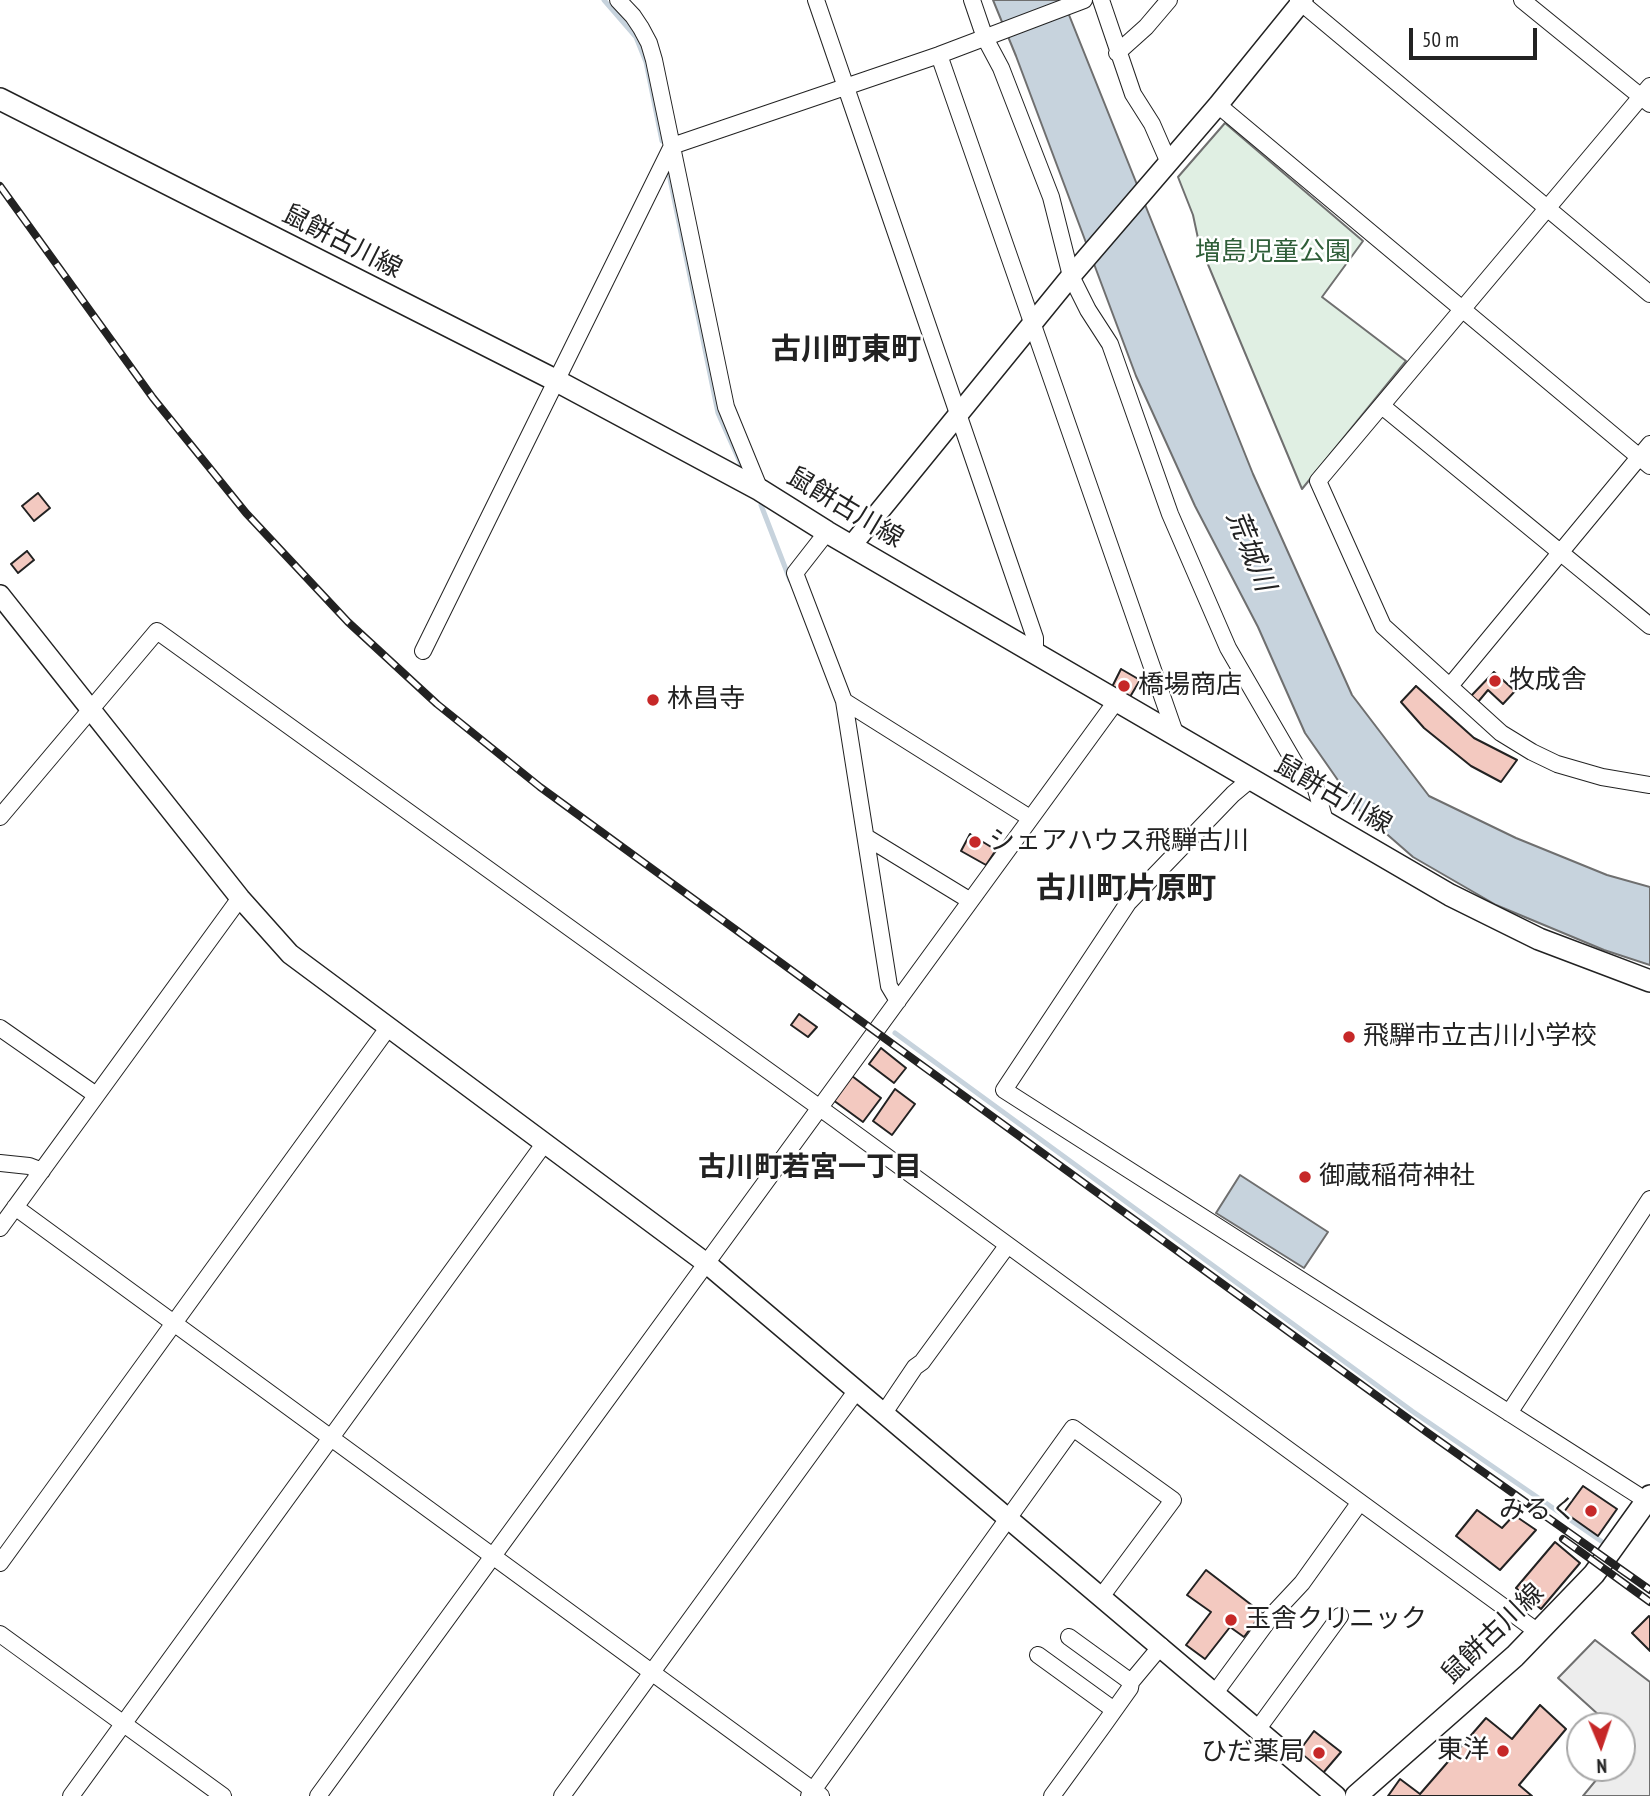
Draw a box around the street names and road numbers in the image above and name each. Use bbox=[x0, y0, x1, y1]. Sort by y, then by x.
street label: 鼠餅古川線 bbox=[277, 199, 407, 285]
street label: 鼠餅古川線 bbox=[781, 461, 909, 555]
street label: 鼠餅古川線 bbox=[1269, 749, 1397, 841]
street label: 鼠餅古川線 bbox=[1435, 1578, 1551, 1690]

